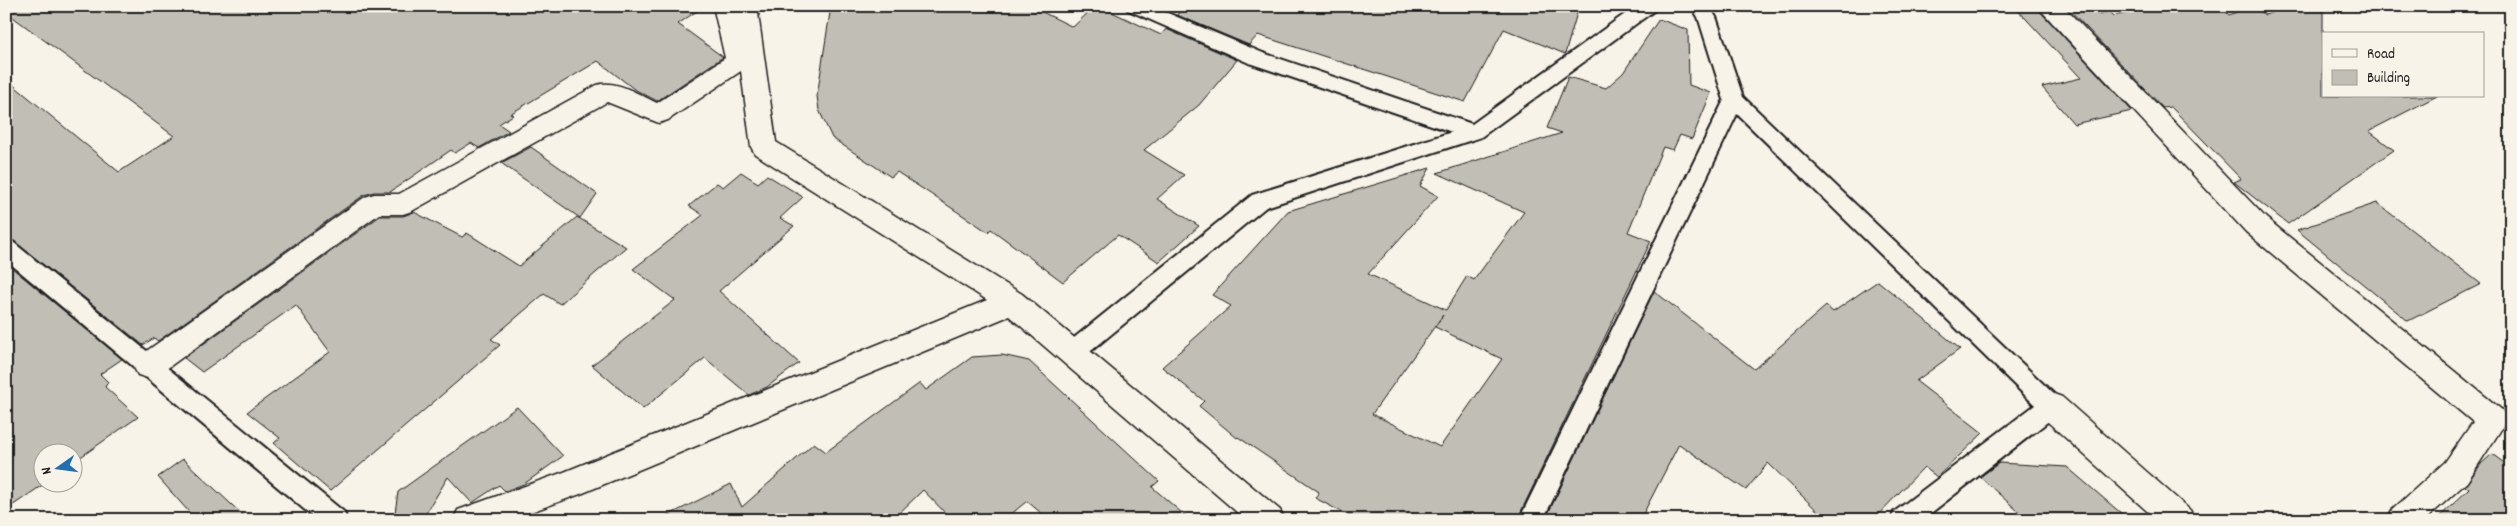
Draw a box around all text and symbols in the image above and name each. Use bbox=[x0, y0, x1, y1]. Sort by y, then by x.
legend bbox=[2322, 32, 2484, 98]
text: Road bbox=[2367, 44, 2395, 66]
text: Building bbox=[2367, 68, 2410, 90]
north arrow bbox=[32, 444, 82, 494]
text: N bbox=[37, 465, 58, 476]

